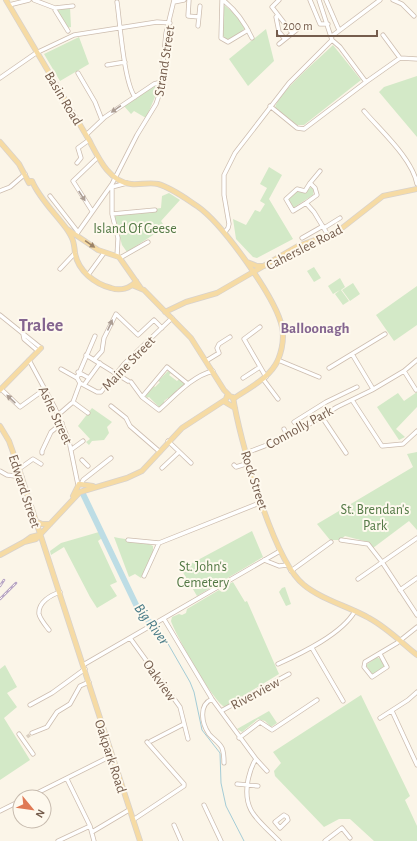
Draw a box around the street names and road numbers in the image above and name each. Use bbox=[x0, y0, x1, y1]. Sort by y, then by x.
street label: Strand Street bbox=[152, 24, 178, 98]
street label: Basin Road bbox=[42, 69, 85, 128]
street label: Caherslee Road bbox=[264, 223, 345, 273]
street label: Maine Street bbox=[99, 333, 158, 394]
street label: Ashe Street bbox=[36, 384, 75, 447]
street label: Connolly Park bbox=[264, 403, 336, 452]
street label: Rock Street bbox=[238, 449, 270, 512]
street label: Edward Street bbox=[6, 453, 43, 530]
street label: Oakview bbox=[140, 657, 179, 704]
street label: Riverview bbox=[229, 675, 283, 713]
street label: Oakpark Road bbox=[92, 718, 128, 795]

